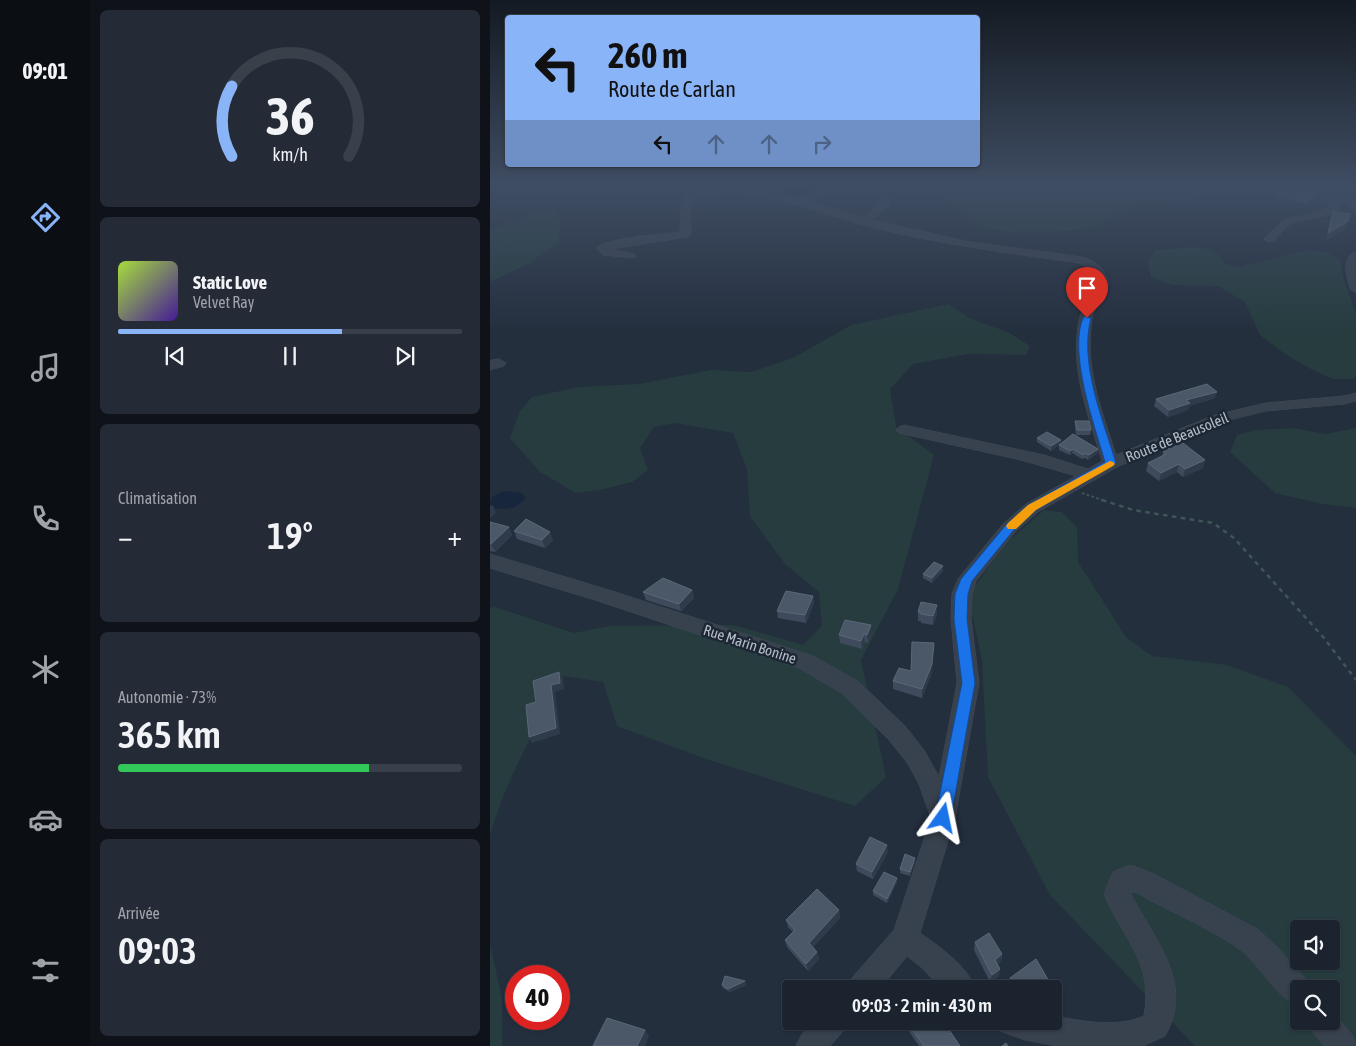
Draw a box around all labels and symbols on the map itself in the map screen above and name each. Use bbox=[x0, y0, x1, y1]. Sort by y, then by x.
pin bbox=[1066, 267, 1108, 318]
street label: Route de Beausoleil bbox=[1123, 409, 1231, 465]
street label: Rue Marin Bonine bbox=[701, 621, 799, 667]
position arrow bbox=[916, 791, 968, 843]
speed limit sign: 40 bbox=[505, 965, 570, 1030]

